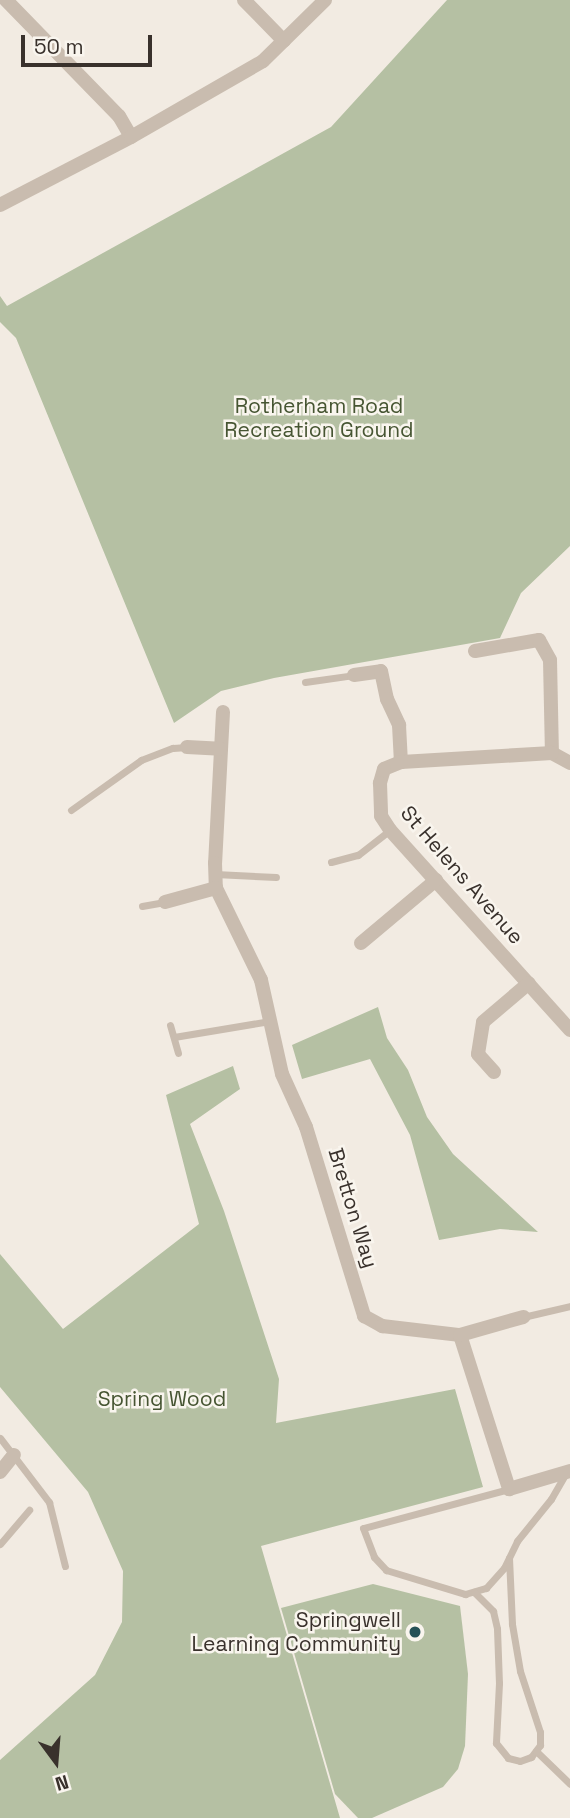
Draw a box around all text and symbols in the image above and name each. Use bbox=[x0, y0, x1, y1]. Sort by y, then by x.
scale bar bbox=[24, 21, 156, 65]
text: 50 m bbox=[34, 33, 84, 60]
park label: Rotherham Road Recreation Ground bbox=[224, 393, 414, 443]
street label: St Helens Avenue bbox=[395, 801, 529, 949]
street label: Bretton Way bbox=[323, 1145, 383, 1271]
park label: Spring Wood bbox=[98, 1386, 226, 1412]
place label: Springwell Learning Community bbox=[192, 1607, 401, 1657]
marker: Springwell Learning Community bbox=[407, 1624, 423, 1640]
north arrow bbox=[21, 1727, 91, 1797]
text: N bbox=[52, 1769, 71, 1796]

